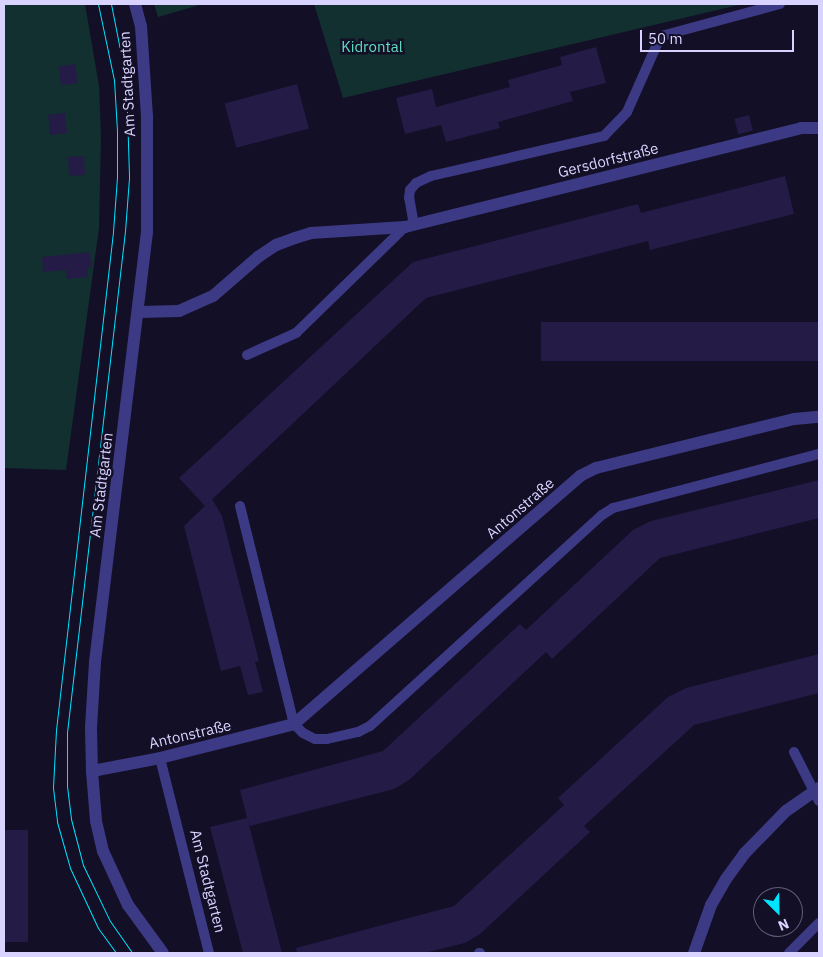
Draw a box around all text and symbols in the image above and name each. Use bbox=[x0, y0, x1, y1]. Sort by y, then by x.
scale bar bbox=[643, 20, 797, 52]
text: 50 m bbox=[648, 29, 683, 48]
street label: Am Stadtgarten bbox=[115, 31, 139, 137]
park label: Kidrontal bbox=[341, 38, 403, 56]
street label: Gersdorfstraße bbox=[556, 139, 660, 181]
street label: Am Stadtgarten bbox=[86, 432, 116, 538]
street label: Antonstraße bbox=[482, 474, 558, 542]
street label: Antonstraße bbox=[147, 716, 233, 752]
street label: Am Stadtgarten bbox=[187, 828, 229, 934]
north arrow bbox=[753, 887, 803, 937]
text: N bbox=[775, 915, 792, 935]

